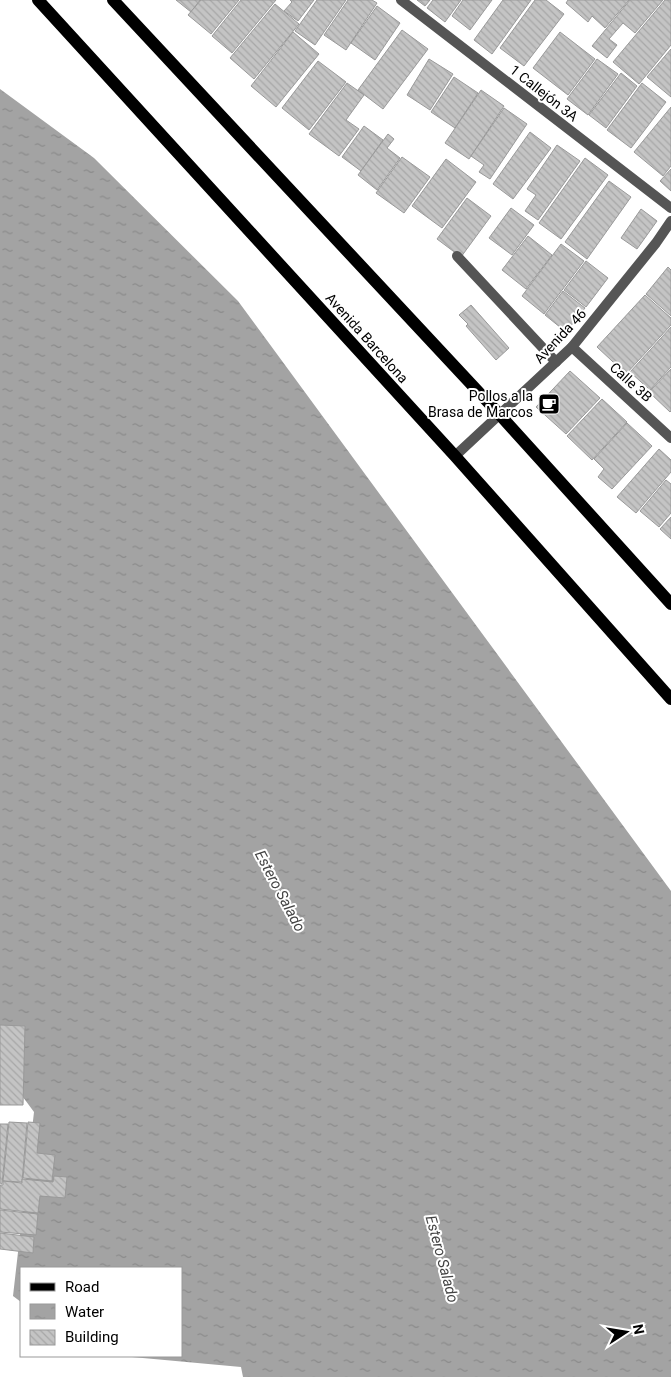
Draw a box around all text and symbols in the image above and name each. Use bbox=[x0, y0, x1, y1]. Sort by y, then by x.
street label: 1 Callejón 3A bbox=[507, 62, 581, 124]
street label: Avenida Barcelona bbox=[322, 290, 412, 386]
street label: Avenida 46 bbox=[531, 305, 589, 367]
street label: Calle 3B bbox=[607, 359, 655, 405]
place label: Pollos a la Brasa de Marcos bbox=[428, 388, 533, 420]
cafe icon: Pollos a la Brasa de Marcos bbox=[537, 392, 561, 416]
water label: Estero Salado bbox=[251, 847, 309, 935]
water label: Estero Salado bbox=[422, 1213, 462, 1305]
legend bbox=[20, 1267, 182, 1357]
text: Road bbox=[65, 1278, 99, 1296]
text: Water bbox=[65, 1303, 104, 1321]
north arrow bbox=[601, 1307, 651, 1357]
text: N bbox=[630, 1323, 648, 1336]
text: Building bbox=[65, 1328, 119, 1346]

